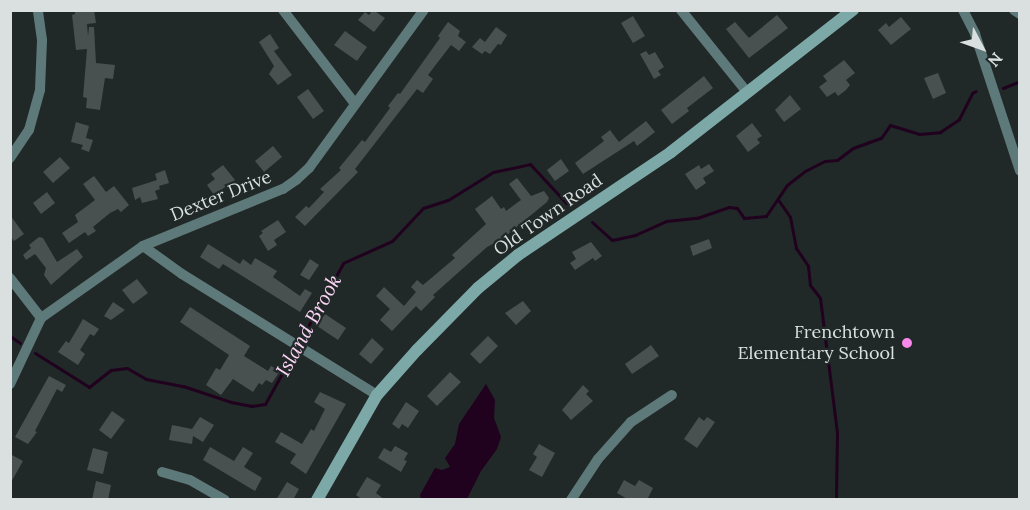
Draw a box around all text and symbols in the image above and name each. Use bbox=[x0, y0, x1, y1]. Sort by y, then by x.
north arrow bbox=[952, 18, 1012, 78]
text: N bbox=[984, 49, 1007, 71]
street label: Dexter Drive bbox=[167, 166, 275, 226]
street label: Old Town Road bbox=[490, 170, 606, 260]
water label: Island Brook bbox=[270, 270, 346, 380]
place label: Frenchtown Elementary School bbox=[737, 322, 895, 364]
marker: Frenchtown Elementary School bbox=[900, 336, 914, 350]

